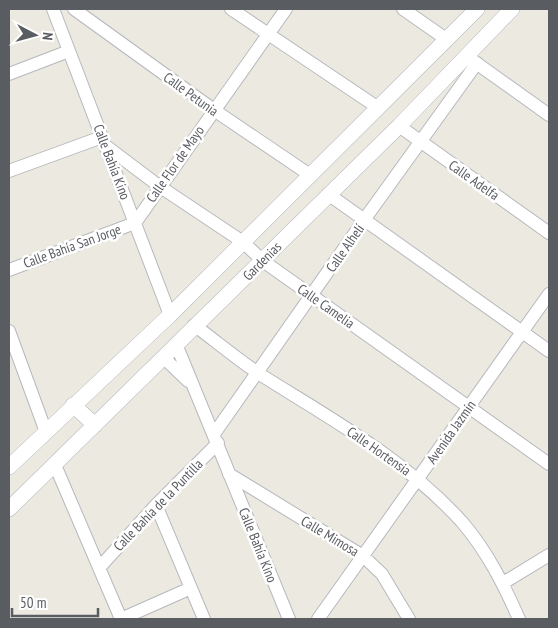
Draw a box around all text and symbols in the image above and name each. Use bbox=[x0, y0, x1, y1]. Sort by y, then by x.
north arrow bbox=[10, 10, 60, 60]
text: N bbox=[39, 32, 57, 41]
street label: Calle Petunia bbox=[160, 68, 222, 120]
street label: Calle Bahía Kino bbox=[89, 122, 135, 202]
street label: Calle Flor de Mayo bbox=[142, 122, 208, 206]
street label: Calle Adelfa bbox=[445, 156, 503, 204]
street label: Calle Bahía San Jorge bbox=[21, 220, 124, 272]
street label: Calle Alhelí bbox=[322, 220, 368, 276]
street label: Gardenias bbox=[239, 238, 285, 284]
street label: Calle Camelia bbox=[294, 280, 358, 332]
street label: Avenida Jazmín bbox=[423, 397, 479, 467]
street label: Calle Hortensia bbox=[344, 422, 414, 480]
street label: Calle Bahía de la Puntilla bbox=[110, 455, 206, 555]
street label: Calle Bahía Kino bbox=[235, 505, 281, 585]
street label: Calle Mimosa bbox=[298, 512, 362, 560]
scale bar bbox=[12, 586, 99, 618]
text: 50 m bbox=[20, 593, 46, 612]

